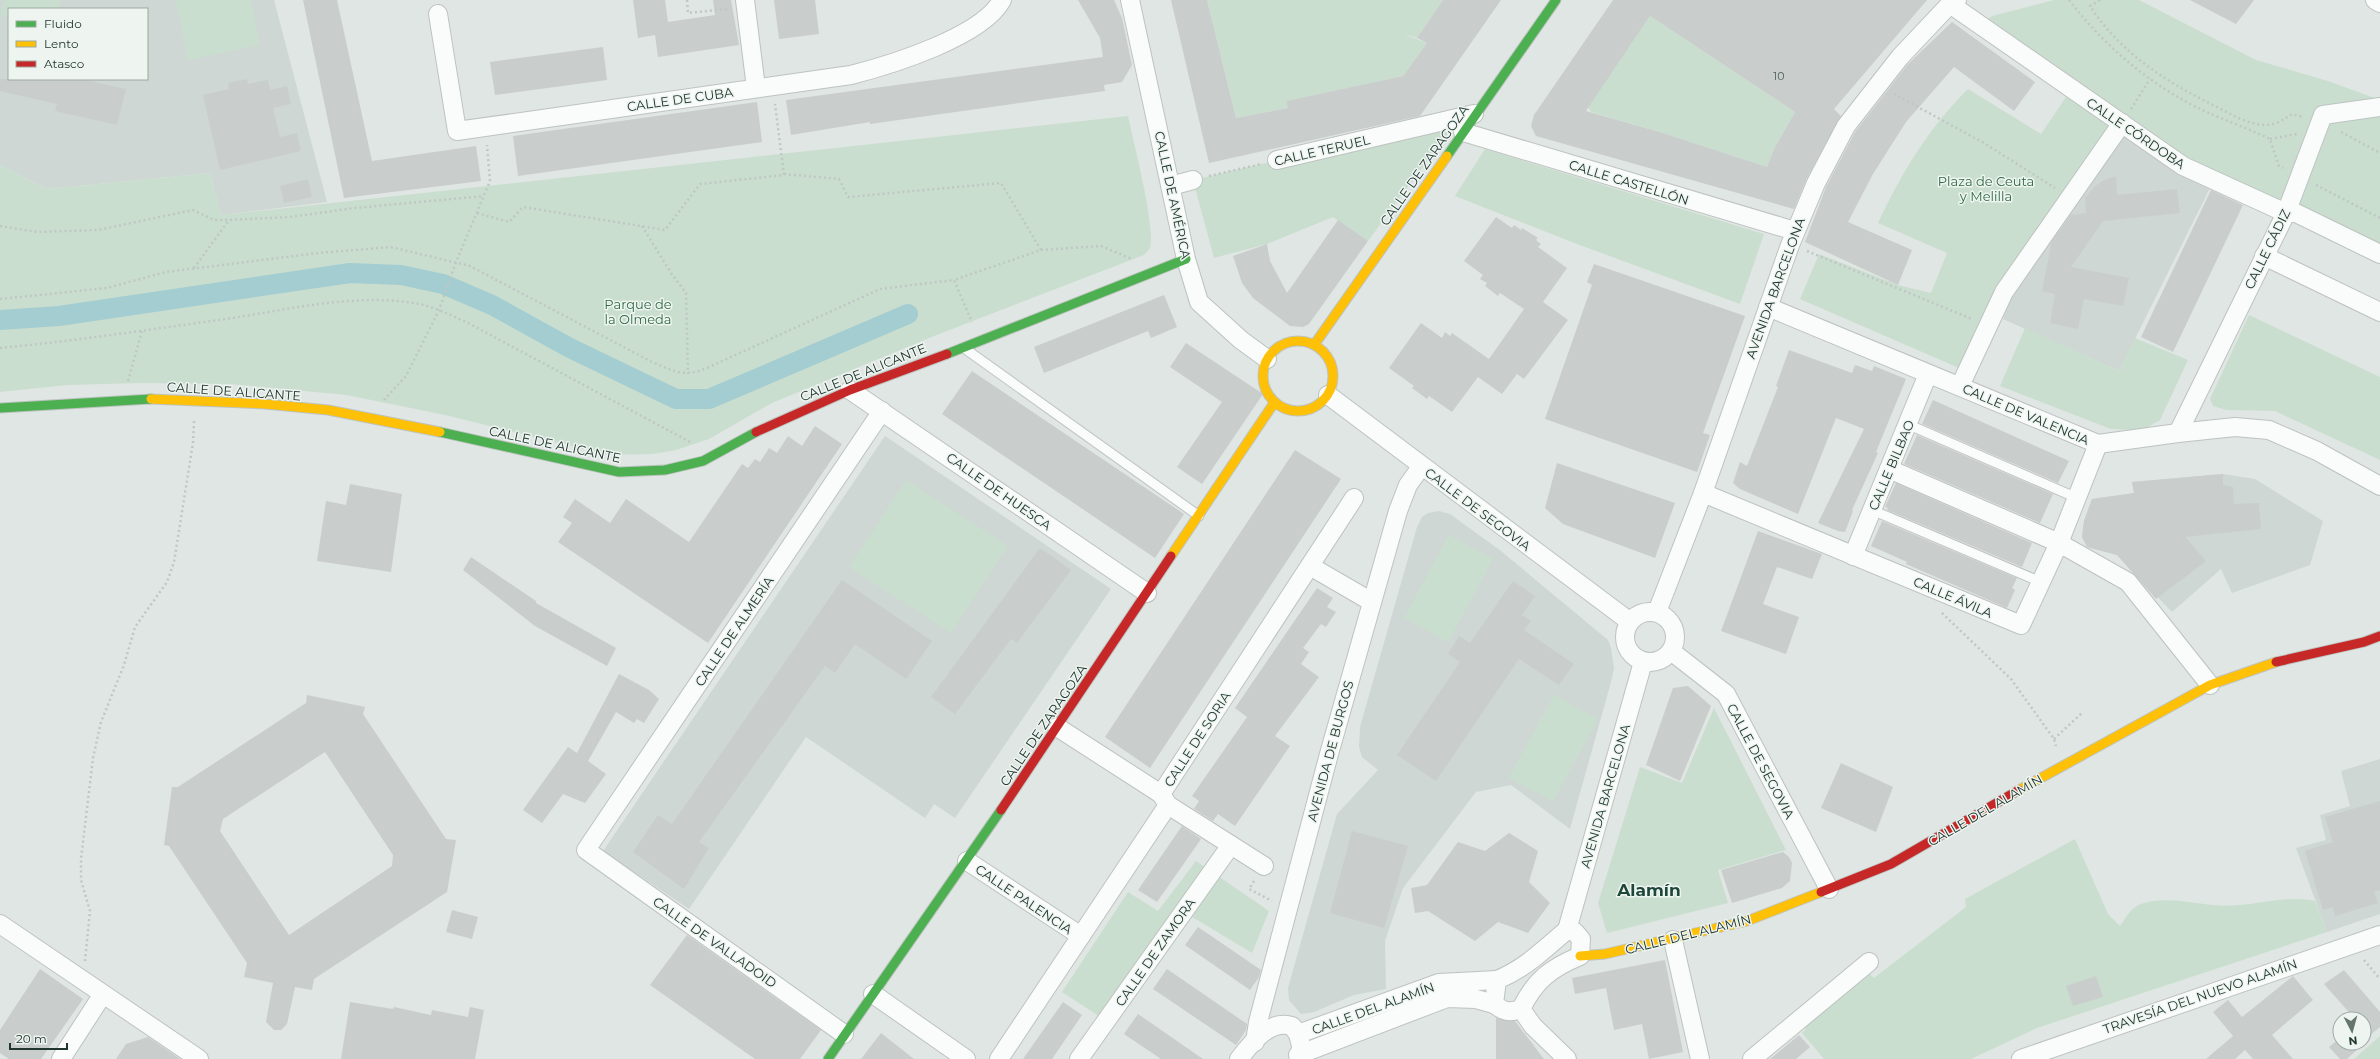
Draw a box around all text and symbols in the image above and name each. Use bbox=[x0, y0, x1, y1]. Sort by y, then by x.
legend bbox=[8, 8, 148, 80]
text: Fluido bbox=[44, 16, 82, 31]
text: Lento bbox=[44, 36, 79, 51]
text: Atasco bbox=[44, 56, 84, 71]
house number: 10 bbox=[1773, 69, 1785, 83]
street label: CALLE DE CUBA bbox=[626, 84, 735, 114]
street label: CALLE CÓRDOBA bbox=[2084, 94, 2189, 172]
street label: CALLE DE ZARAGOZA bbox=[1376, 101, 1472, 228]
street label: CALLE DE AMÉRICA bbox=[1152, 129, 1195, 261]
street label: CALLE TERUEL bbox=[1272, 131, 1372, 169]
street label: CALLE CASTELLÓN bbox=[1567, 156, 1691, 208]
park label: Plaza de Ceuta y Melilla bbox=[1938, 173, 2034, 204]
street label: CALLE CÁDIZ bbox=[2241, 206, 2294, 292]
street label: AVENIDA BARCELONA bbox=[1742, 215, 1808, 361]
park label: Parque de la Olmeda bbox=[604, 296, 672, 327]
street label: CALLE DE ALICANTE bbox=[798, 339, 928, 405]
street label: CALLE DE ALICANTE bbox=[166, 378, 302, 404]
street label: CALLE DE VALENCIA bbox=[1960, 380, 2092, 448]
street label: CALLE BILBAO bbox=[1865, 417, 1917, 513]
street label: CALLE DE ALICANTE bbox=[488, 422, 622, 466]
street label: CALLE DE HUESCA bbox=[943, 449, 1055, 534]
street label: CALLE DE SEGOVIA bbox=[1422, 464, 1534, 554]
street label: CALLE DE ALMERÍA bbox=[691, 572, 777, 689]
street label: CALLE ÁVILA bbox=[1911, 573, 1996, 621]
street label: CALLE DE ZARAGOZA bbox=[996, 660, 1090, 789]
street label: AVENIDA DE BURGOS bbox=[1303, 679, 1357, 823]
street label: CALLE DE SORIA bbox=[1160, 688, 1234, 790]
street label: CALLE DE SEGOVIA bbox=[1724, 701, 1798, 822]
street label: AVENIDA BARCELONA bbox=[1577, 722, 1633, 870]
street label: CALLE DEL ALAMÍN bbox=[1925, 771, 2045, 849]
street label: CALLE PALENCIA bbox=[973, 861, 1076, 938]
district label: Alamín bbox=[1616, 880, 1681, 900]
street label: CALLE DE VALLADOID bbox=[650, 893, 780, 991]
street label: CALLE DE ZAMORA bbox=[1112, 894, 1199, 1009]
street label: CALLE DEL ALAMÍN bbox=[1623, 911, 1753, 957]
street label: TRAVESÍA DEL NUEVO ALAMÍN bbox=[2101, 955, 2299, 1037]
street label: CALLE DEL ALAMÍN bbox=[1309, 978, 1437, 1038]
north arrow bbox=[2332, 1011, 2372, 1051]
scale bar bbox=[10, 1025, 67, 1051]
text: 20 m bbox=[16, 1031, 47, 1046]
text: N bbox=[2348, 1034, 2358, 1048]

